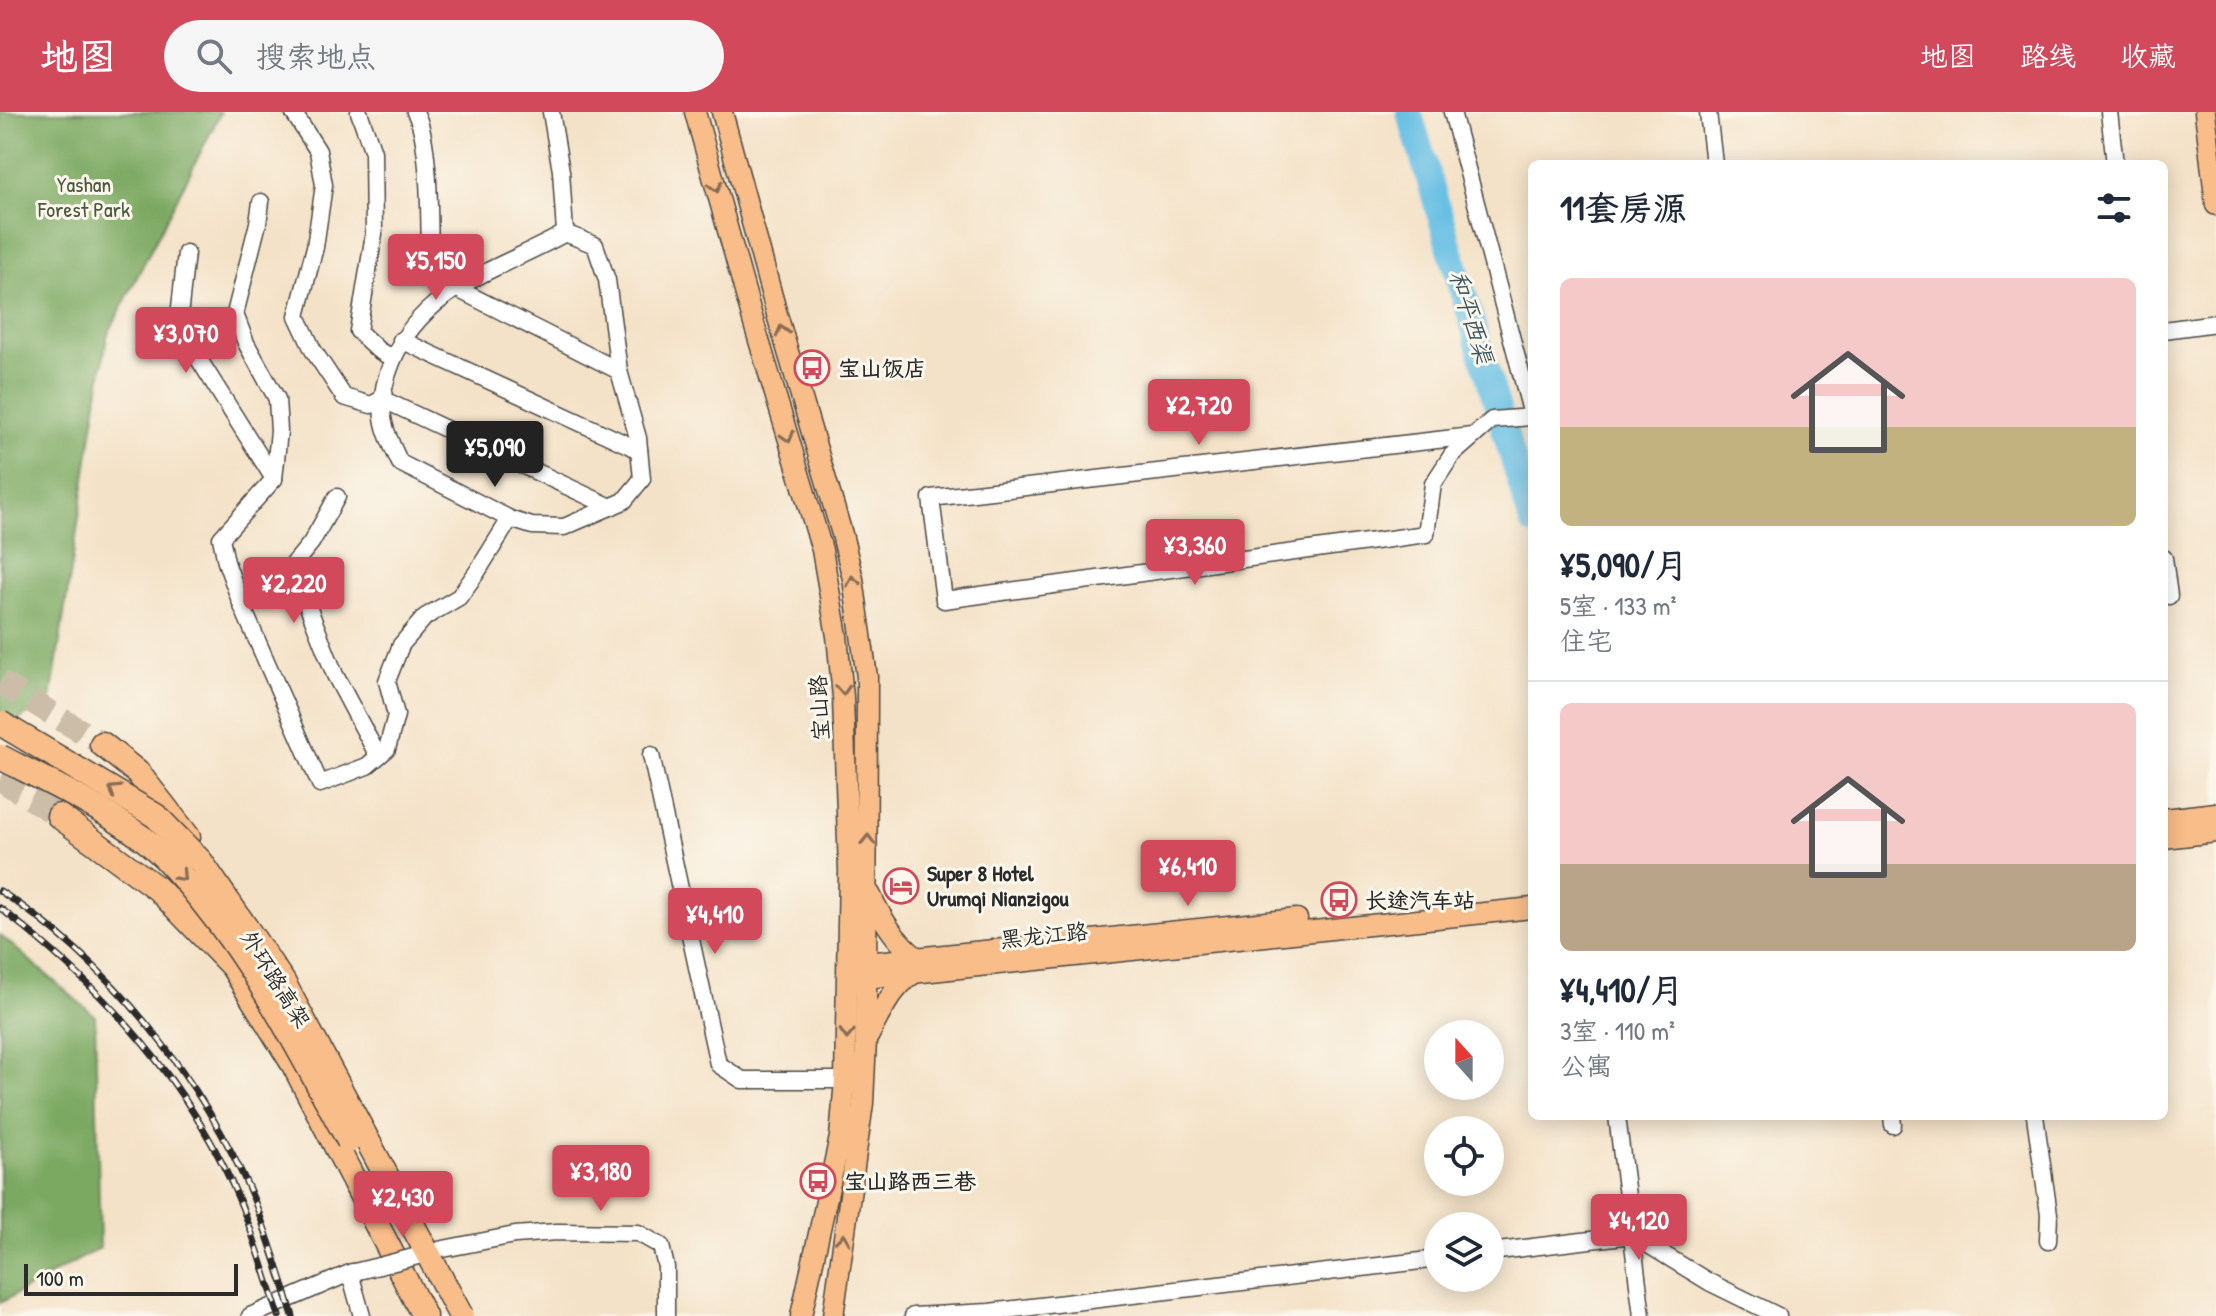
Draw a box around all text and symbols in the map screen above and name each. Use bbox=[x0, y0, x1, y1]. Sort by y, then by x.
search box bbox=[164, 20, 724, 92]
text: 地图 bbox=[40, 30, 116, 82]
icon: search bbox=[192, 34, 236, 78]
text: 搜索地点 bbox=[256, 36, 376, 76]
text: 地图 bbox=[1920, 37, 1976, 75]
text: 路线 bbox=[2020, 37, 2076, 75]
text: 收藏 bbox=[2120, 37, 2176, 75]
park label: Yashan Forest Park bbox=[37, 169, 130, 224]
one-way arrow bbox=[707, 180, 723, 194]
text: 11套房源 bbox=[1560, 185, 1687, 231]
icon: filters bbox=[2092, 186, 2136, 230]
pin: ¥5,150 bbox=[371, 234, 501, 302]
text: ¥5,150 bbox=[406, 242, 466, 277]
water label: 和平西渠 bbox=[1443, 266, 1502, 369]
pin: ¥3,070 bbox=[121, 307, 251, 375]
text: ¥3,070 bbox=[153, 315, 219, 350]
one-way arrow bbox=[775, 325, 791, 339]
icon: home bbox=[1776, 330, 1920, 474]
bus stop icon: 宝山饭店 bbox=[793, 349, 831, 387]
place label: 宝山饭店 bbox=[838, 353, 926, 383]
pin: ¥2,720 bbox=[1134, 379, 1264, 447]
text: ¥2,720 bbox=[1166, 387, 1232, 422]
pin: ¥5,090 bbox=[430, 421, 560, 489]
text: ¥5,090 bbox=[464, 429, 526, 464]
one-way arrow bbox=[779, 430, 795, 443]
pin: ¥3,360 bbox=[1130, 519, 1260, 587]
text: ¥3,360 bbox=[1164, 527, 1226, 562]
text: ¥5,090/月 bbox=[1560, 542, 1688, 588]
pin: ¥2,220 bbox=[229, 557, 359, 625]
text: ¥2,220 bbox=[261, 565, 327, 600]
one-way arrow bbox=[845, 575, 862, 588]
text: 5室 · 133 m² bbox=[1560, 588, 1677, 623]
text: 住宅 bbox=[1560, 623, 1612, 658]
street label: 宝山路 bbox=[802, 674, 836, 742]
one-way arrow bbox=[834, 684, 851, 697]
icon: home bbox=[1776, 755, 1920, 899]
one-way arrow bbox=[108, 784, 123, 799]
one-way arrow bbox=[859, 833, 876, 846]
pin: ¥6,410 bbox=[1123, 840, 1253, 908]
text: ¥6,410 bbox=[1159, 848, 1217, 883]
place label: Super 8 Hotel Urumqi Nianzigou bbox=[927, 858, 1069, 914]
one-way arrow bbox=[171, 867, 186, 881]
hotel icon: Super 8 Hotel Urumqi Nianzigou bbox=[882, 867, 920, 905]
bus stop icon: 长途汽车站 bbox=[1320, 881, 1358, 919]
place label: 长途汽车站 bbox=[1365, 885, 1475, 915]
pin: ¥4,410 bbox=[650, 888, 780, 956]
text: ¥4,410 bbox=[686, 896, 744, 931]
street label: 黑龙江路 bbox=[999, 915, 1089, 955]
street label: 外环路高架 bbox=[234, 924, 318, 1034]
text: ¥4,410/月 bbox=[1560, 967, 1684, 1013]
text: 3室 · 110 m² bbox=[1560, 1013, 1675, 1048]
north arrow bbox=[1424, 1020, 1504, 1100]
map controls bbox=[1424, 1020, 1504, 1292]
one-way arrow bbox=[839, 1028, 856, 1041]
text: 公寓 bbox=[1560, 1048, 1612, 1083]
button: locate bbox=[1424, 1116, 1504, 1196]
pin: ¥3,180 bbox=[536, 1145, 666, 1213]
text: ¥3,180 bbox=[570, 1153, 632, 1188]
bus stop icon: 宝山路西三巷 bbox=[799, 1162, 837, 1200]
place label: 宝山路西三巷 bbox=[844, 1166, 977, 1196]
pin: ¥2,430 bbox=[338, 1171, 468, 1239]
text: ¥2,430 bbox=[372, 1179, 434, 1214]
pin: ¥4,120 bbox=[1574, 1194, 1704, 1262]
text: ¥4,120 bbox=[1609, 1202, 1669, 1237]
button: layers bbox=[1424, 1212, 1504, 1292]
one-way arrow bbox=[834, 1232, 851, 1245]
scale bar bbox=[24, 1260, 238, 1296]
text: 100 m bbox=[36, 1263, 84, 1293]

